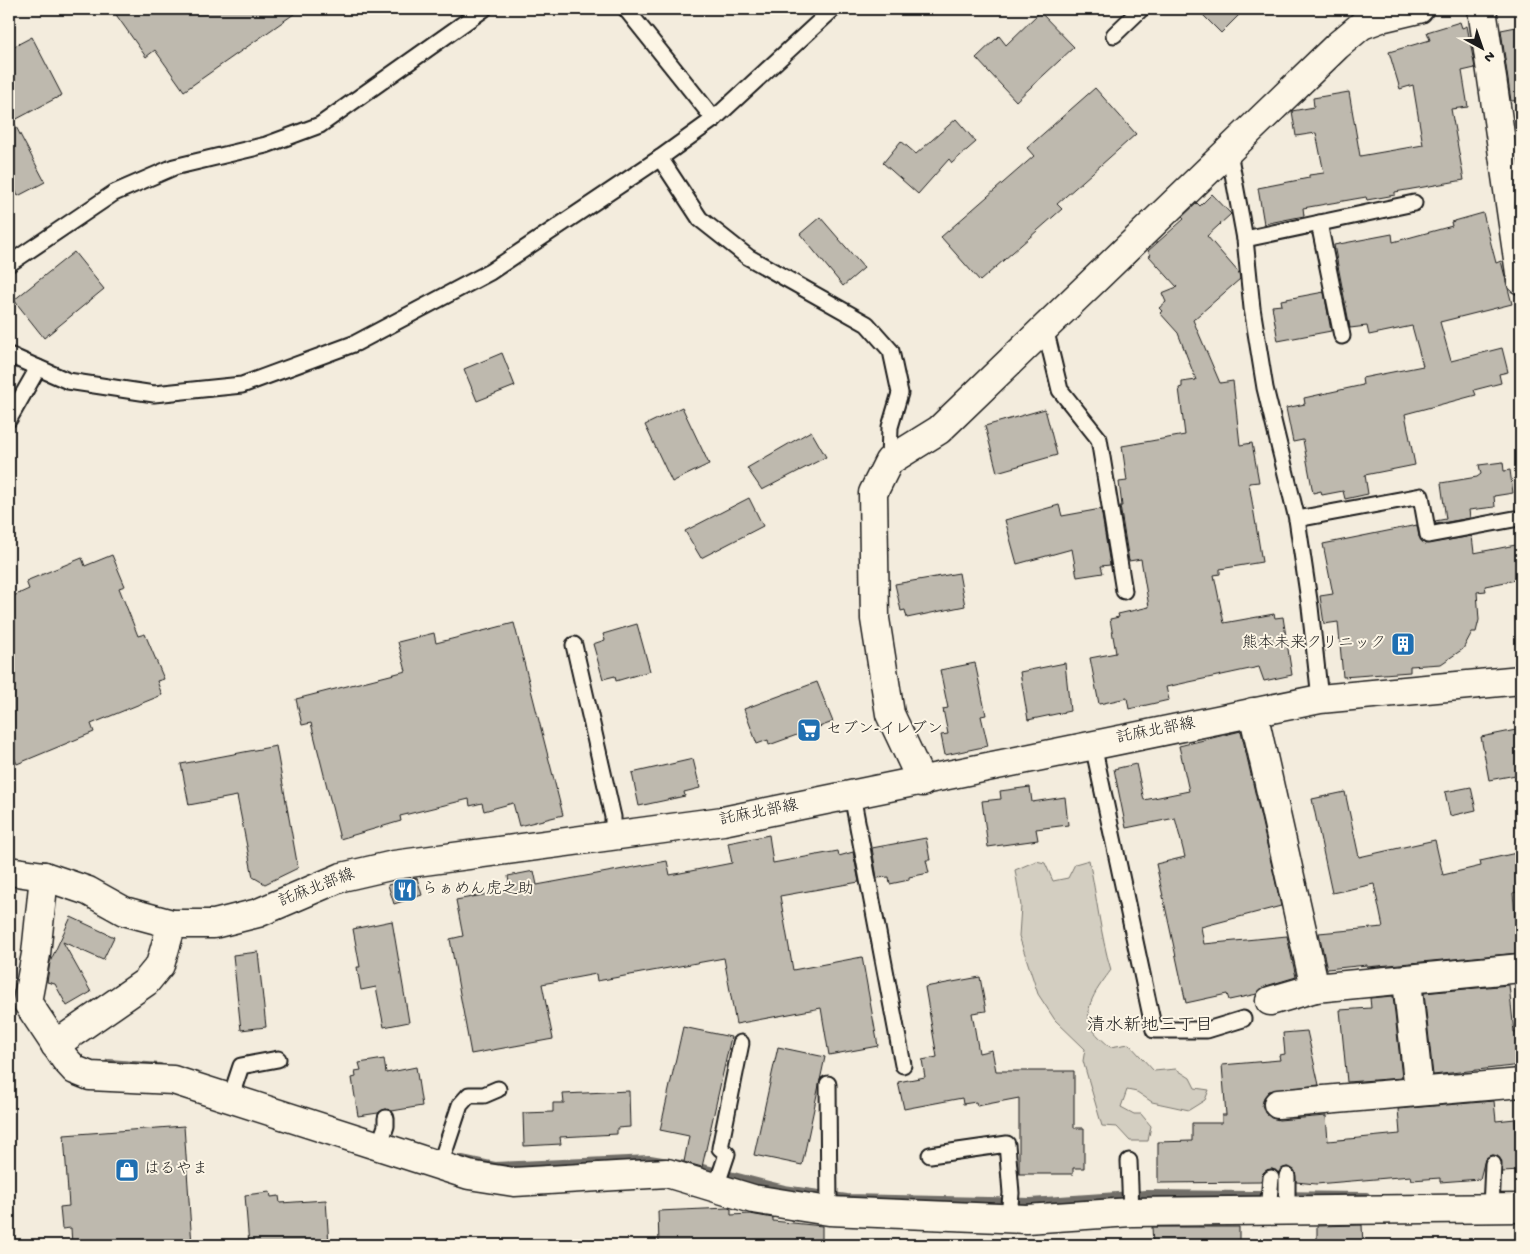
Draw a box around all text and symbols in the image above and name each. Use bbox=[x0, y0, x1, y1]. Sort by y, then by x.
north arrow bbox=[1458, 22, 1508, 72]
text: N bbox=[1480, 47, 1498, 65]
building icon: 熊本未来クリニック bbox=[1390, 631, 1416, 657]
place label: 熊本未来クリニック bbox=[1242, 633, 1386, 654]
street label: 託麻北部線 bbox=[1115, 713, 1197, 749]
supermarket icon: セブン-イレブン bbox=[796, 717, 822, 743]
place label: セブン-イレブン bbox=[826, 720, 943, 740]
street label: 託麻北部線 bbox=[718, 795, 800, 831]
street label: 託麻北部線 bbox=[276, 864, 358, 912]
restaurant icon: らぁめん虎之助 bbox=[392, 877, 418, 903]
place label: らぁめん虎之助 bbox=[422, 879, 534, 900]
district label: 清水新地三丁目 bbox=[1087, 1015, 1213, 1037]
shop icon: はるやま bbox=[114, 1157, 140, 1183]
place label: はるやま bbox=[144, 1160, 208, 1180]

